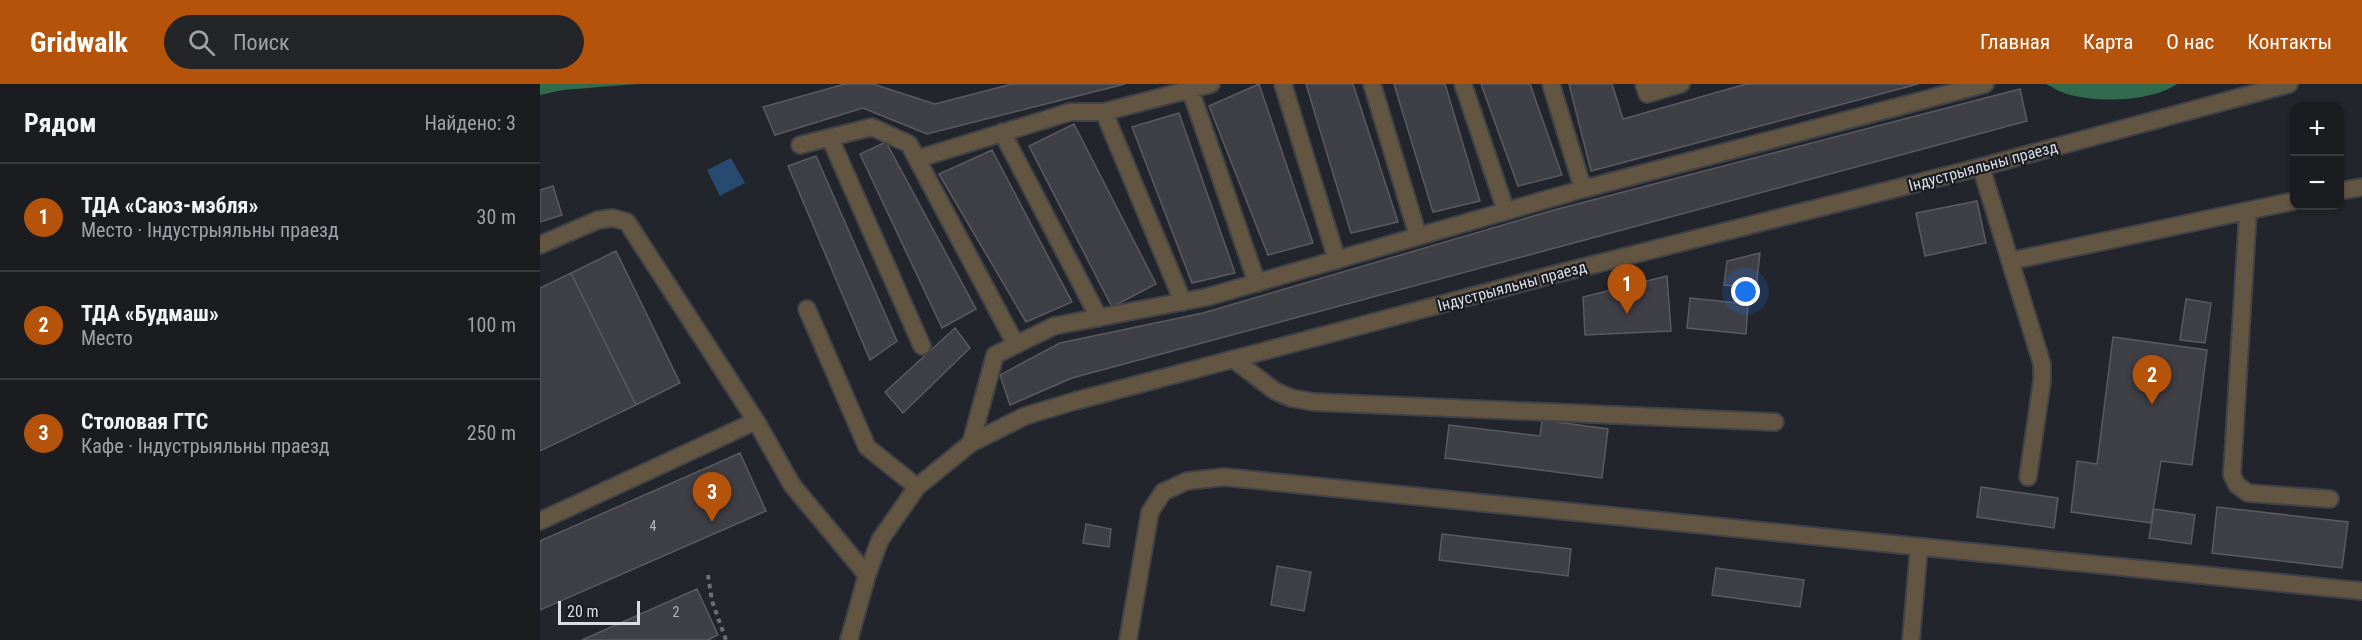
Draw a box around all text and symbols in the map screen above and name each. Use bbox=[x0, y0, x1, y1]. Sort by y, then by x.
search box bbox=[164, 15, 584, 69]
text: Gridwalk bbox=[30, 26, 128, 59]
icon: search bbox=[185, 26, 218, 59]
text: Поиск bbox=[233, 30, 290, 55]
text: Главная bbox=[1980, 30, 2050, 54]
text: Карта bbox=[2083, 30, 2133, 54]
text: О нас bbox=[2166, 30, 2214, 54]
text: Контакты bbox=[2247, 30, 2332, 54]
map controls bbox=[2290, 102, 2344, 210]
button: + bbox=[2290, 102, 2344, 156]
text: Рядом bbox=[24, 108, 96, 138]
text: Найдено: 3 bbox=[424, 111, 516, 135]
street label: Індустрыяльны праезд bbox=[1906, 137, 2060, 195]
button: − bbox=[2290, 156, 2344, 210]
text: ТДА «Саюз-мэбля» bbox=[81, 193, 258, 218]
text: 1 bbox=[38, 205, 49, 229]
text: 30 m bbox=[477, 205, 516, 229]
text: Место · Індустрыяльны праезд bbox=[81, 218, 339, 242]
street label: Індустрыяльны праезд bbox=[1435, 257, 1589, 315]
pin: 1 bbox=[1608, 264, 1646, 314]
your location bbox=[1731, 277, 1760, 306]
text: ТДА «Будмаш» bbox=[81, 301, 219, 326]
text: 2 bbox=[38, 313, 49, 337]
text: 100 m bbox=[467, 313, 516, 337]
text: Место bbox=[81, 326, 133, 350]
pin: 2 bbox=[2132, 356, 2172, 405]
text: Столовая ГТС bbox=[81, 409, 208, 434]
text: 3 bbox=[38, 421, 49, 445]
text: 250 m bbox=[467, 421, 516, 445]
text: Кафе · Індустрыяльны праезд bbox=[81, 434, 330, 458]
pin: 3 bbox=[692, 472, 732, 522]
house number: 4 bbox=[650, 518, 657, 534]
scale bar bbox=[558, 598, 640, 626]
text: 20 m bbox=[567, 602, 599, 621]
house number: 2 bbox=[673, 604, 680, 620]

